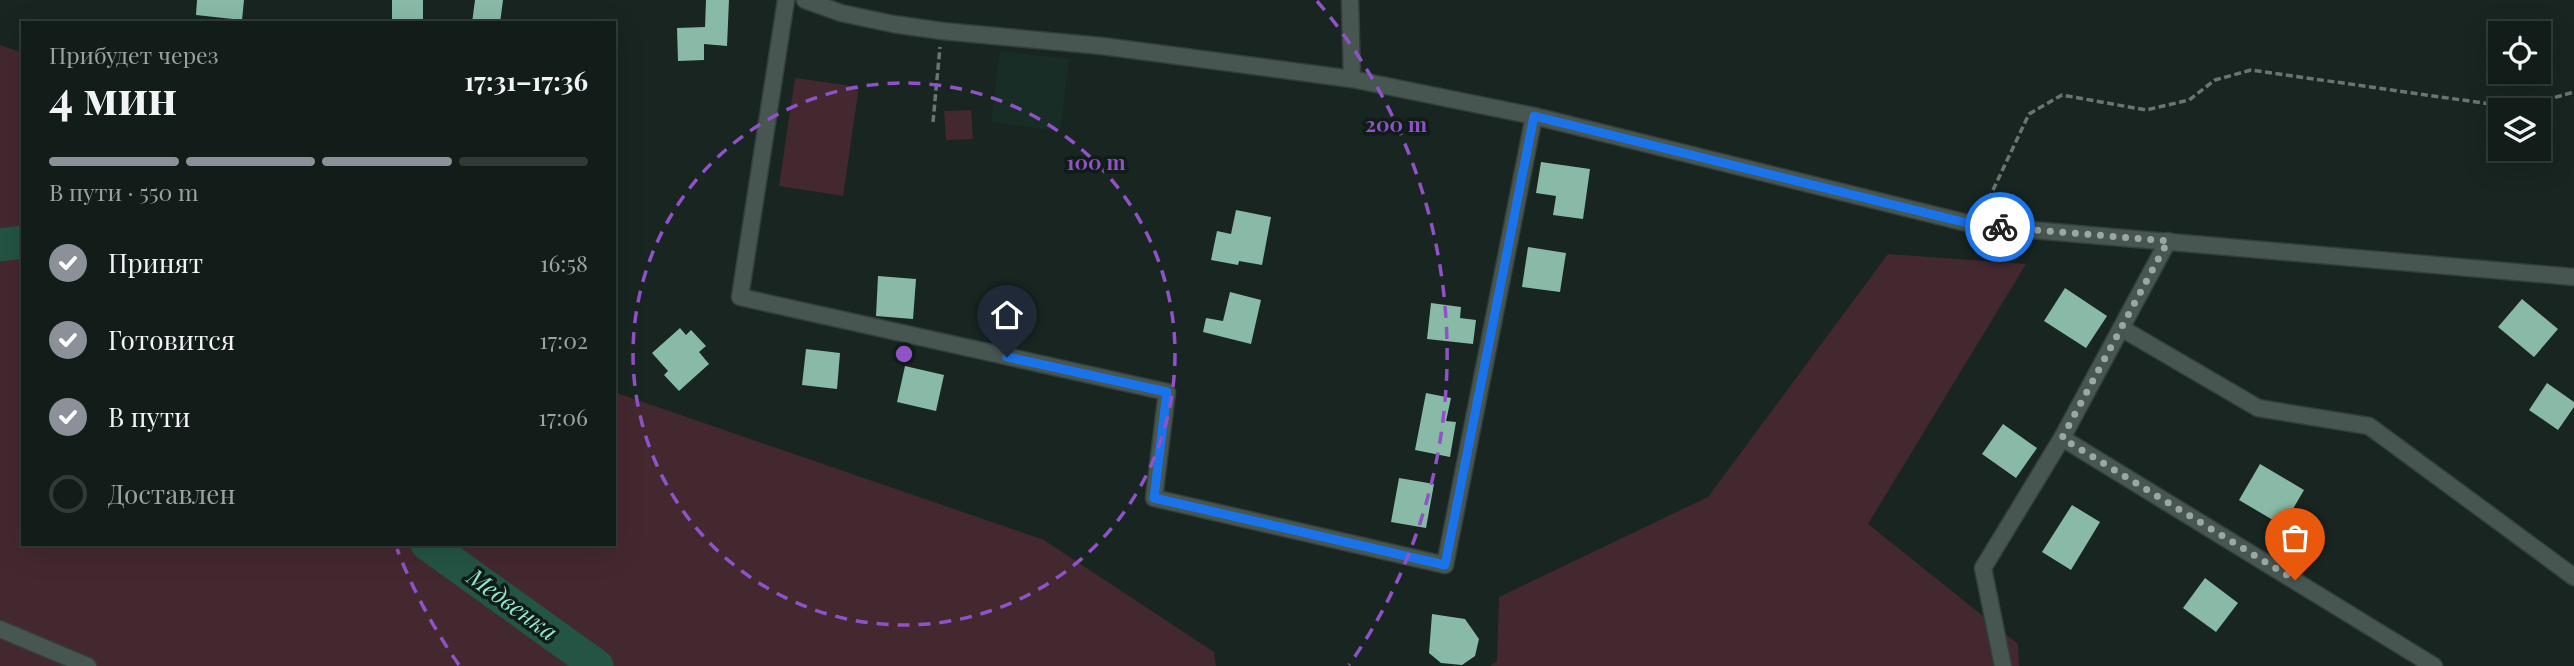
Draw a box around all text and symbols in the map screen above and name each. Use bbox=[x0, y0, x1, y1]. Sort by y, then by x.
map controls bbox=[2488, 21, 2551, 161]
button: locate bbox=[2488, 21, 2551, 84]
text: Прибудет через bbox=[49, 39, 218, 70]
text: 17:31–17:36 bbox=[464, 63, 588, 98]
text: 4 мин bbox=[49, 65, 177, 127]
button: layers bbox=[2488, 98, 2551, 161]
text: 200 m bbox=[1365, 109, 1427, 137]
text: 100 m bbox=[1066, 147, 1126, 175]
text: В пути · 550 m bbox=[49, 176, 198, 207]
courier bbox=[1965, 192, 2035, 262]
icon: bike bbox=[1981, 208, 2019, 246]
icon: check bbox=[49, 244, 87, 282]
text: Принят bbox=[108, 245, 203, 280]
text: 16:58 bbox=[540, 247, 588, 278]
pin bbox=[977, 285, 1037, 357]
icon: home bbox=[988, 296, 1026, 334]
icon: check bbox=[49, 321, 87, 359]
text: Готовится bbox=[108, 322, 235, 357]
text: 17:02 bbox=[539, 324, 588, 355]
centre of rings bbox=[892, 342, 916, 366]
icon: check bbox=[49, 398, 87, 436]
text: В пути bbox=[108, 399, 190, 434]
text: 17:06 bbox=[538, 401, 588, 432]
text: Доставлен bbox=[108, 476, 235, 511]
pin bbox=[2265, 508, 2325, 580]
icon: bag bbox=[2276, 519, 2314, 557]
water label: Медвенка bbox=[461, 559, 565, 647]

